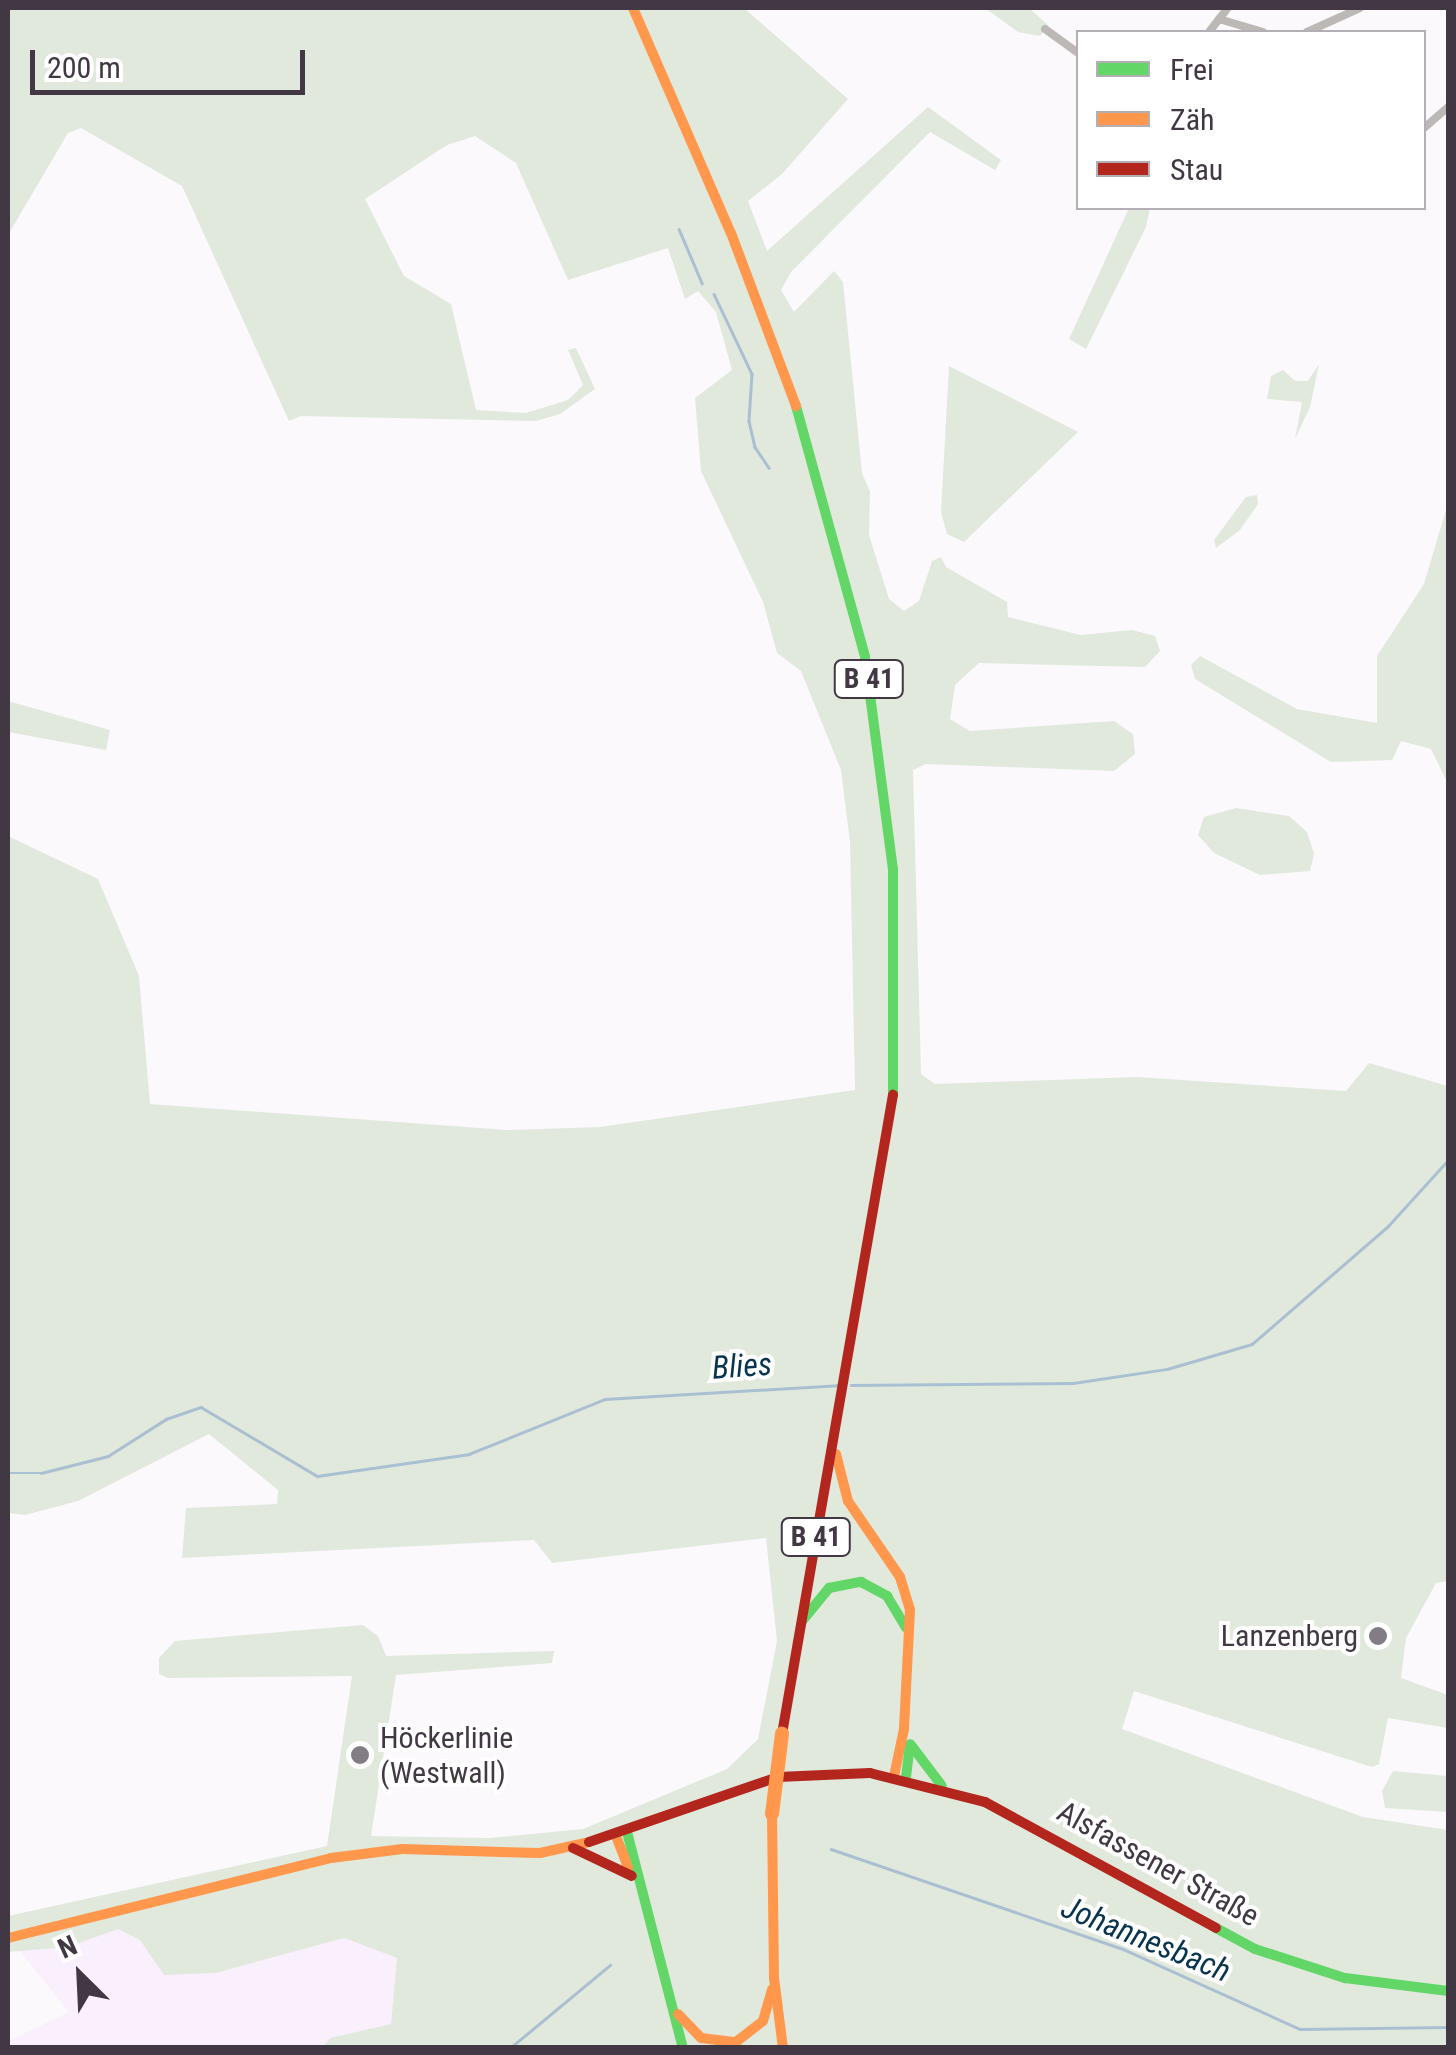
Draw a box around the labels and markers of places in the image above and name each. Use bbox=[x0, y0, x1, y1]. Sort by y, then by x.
place label: Lanzenberg bbox=[1221, 1618, 1358, 1654]
marker: Lanzenberg bbox=[1367, 1625, 1389, 1647]
place label: Höckerlinie (Westwall) bbox=[380, 1720, 513, 1790]
marker: Höckerlinie (Westwall) bbox=[349, 1744, 371, 1766]

